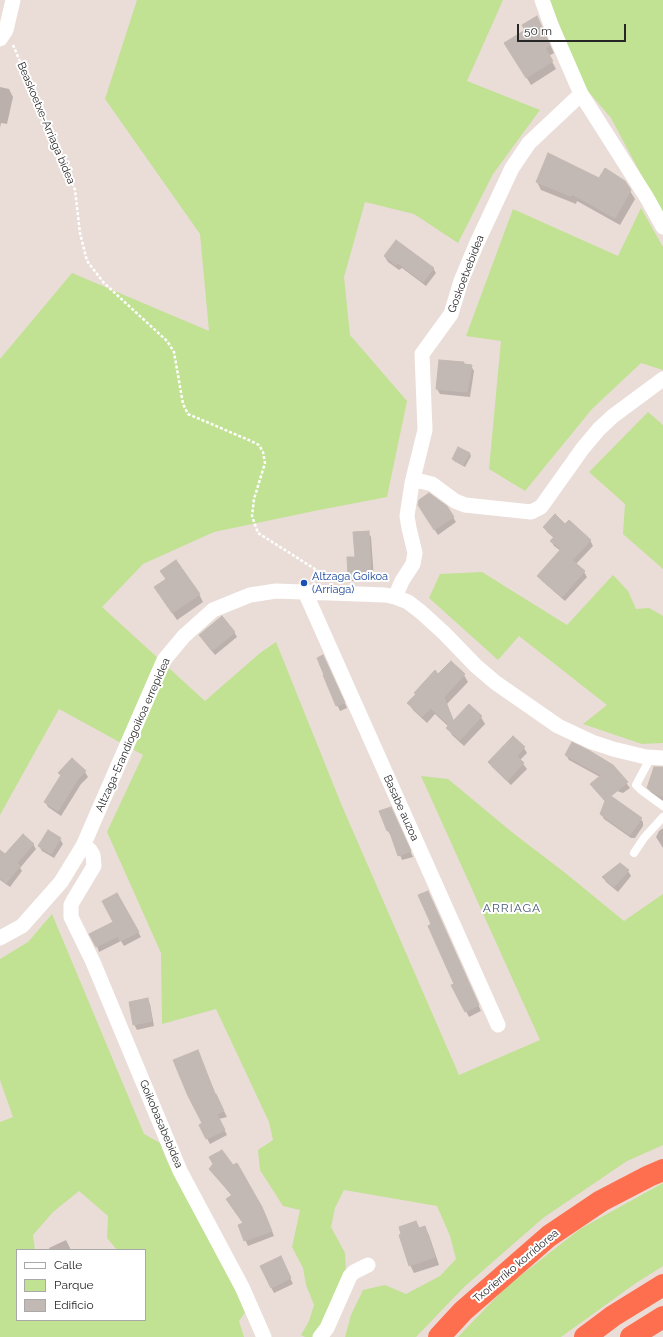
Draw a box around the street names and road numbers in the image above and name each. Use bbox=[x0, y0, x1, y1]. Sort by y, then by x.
street label: Beaskoetxe-Arriaga bidea bbox=[14, 60, 78, 186]
street label: Goskoetxebidea bbox=[445, 233, 487, 315]
street label: Altzaga-Erandiogoikoa errepidea bbox=[93, 656, 173, 814]
street label: Basabe auzoa bbox=[381, 773, 421, 843]
street label: Goikobasabebidea bbox=[136, 1078, 186, 1170]
street label: Txorierriko korridorea bbox=[471, 1226, 561, 1306]

